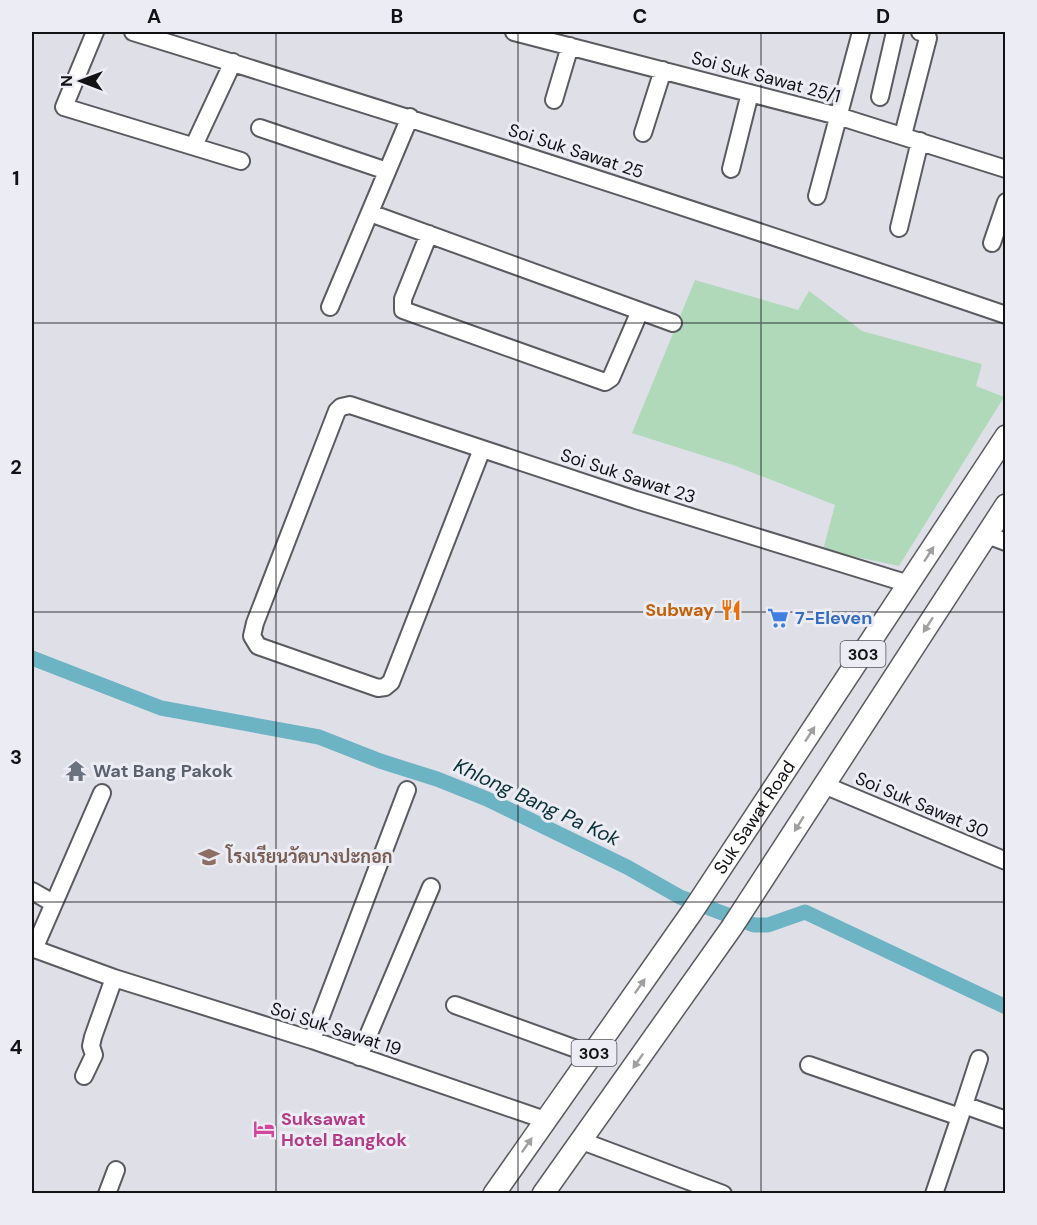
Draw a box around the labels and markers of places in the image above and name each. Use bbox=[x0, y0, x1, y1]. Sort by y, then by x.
place label: Subway bbox=[645, 598, 714, 622]
restaurant icon: Subway bbox=[719, 598, 743, 622]
supermarket icon: 7-Eleven bbox=[766, 606, 790, 630]
place label: 7-Eleven bbox=[795, 606, 872, 630]
temple icon: Wat Bang Pakok bbox=[64, 759, 88, 783]
place label: Wat Bang Pakok bbox=[93, 759, 233, 783]
place label: โรงเรียนวัดบางปะกอก bbox=[225, 844, 393, 869]
school or university icon: โรงเรียนวัดบางปะกอก bbox=[197, 845, 221, 869]
place label: Suksawat Hotel Bangkok bbox=[281, 1107, 407, 1152]
hotel icon: Suksawat Hotel Bangkok bbox=[252, 1117, 276, 1141]

